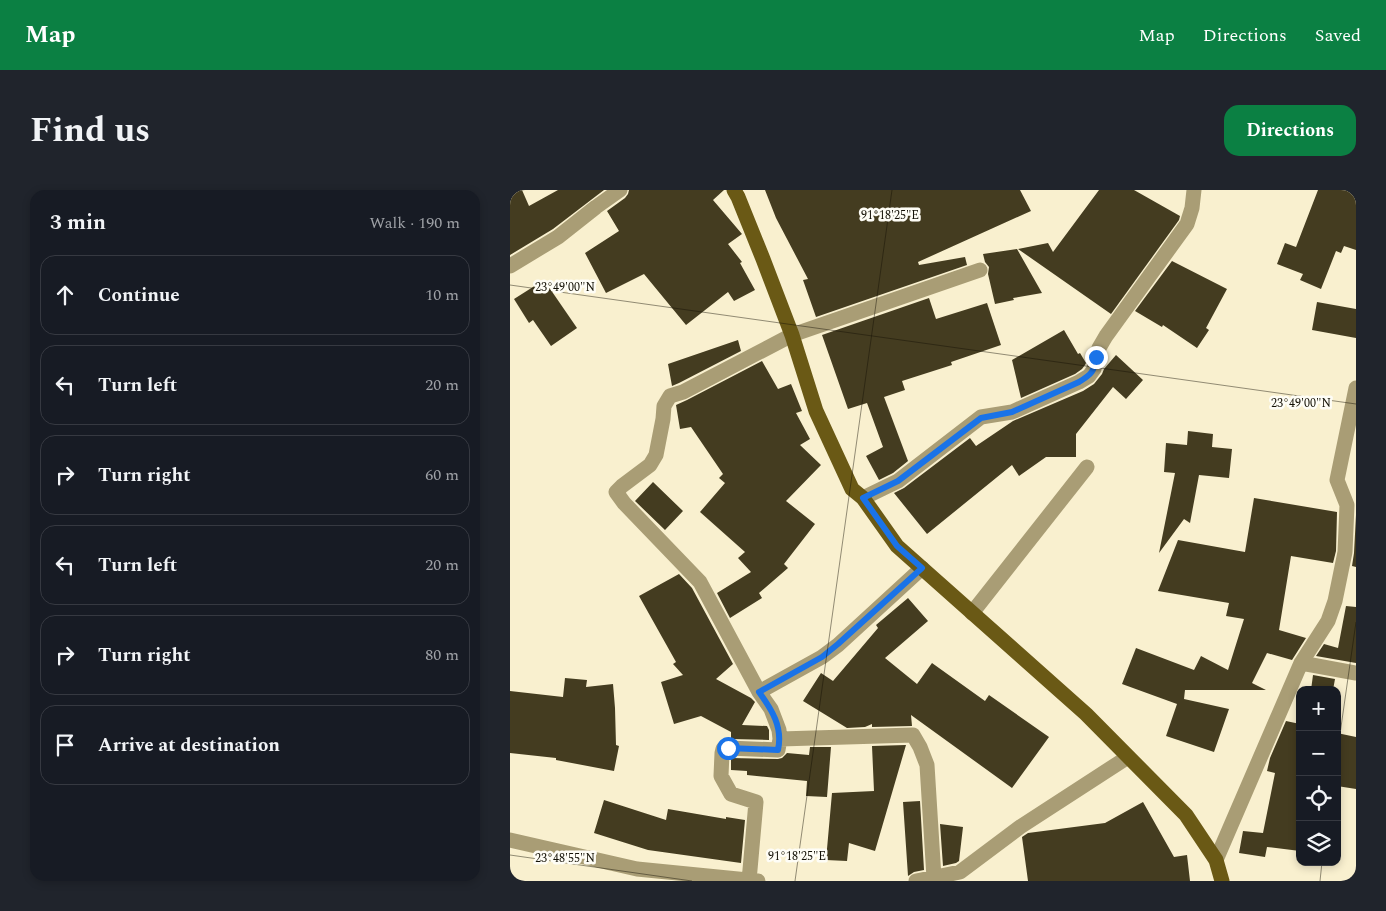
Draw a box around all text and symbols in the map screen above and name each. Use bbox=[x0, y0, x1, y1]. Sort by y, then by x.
text: Map bbox=[25, 17, 75, 53]
text: Map bbox=[1139, 22, 1175, 49]
text: Directions bbox=[1203, 22, 1287, 49]
text: Saved bbox=[1315, 22, 1361, 49]
text: Find us bbox=[30, 104, 150, 157]
button: Directions bbox=[1224, 105, 1356, 156]
text: 91°18'25"E bbox=[861, 206, 919, 225]
text: 3 min bbox=[50, 207, 106, 239]
text: Walk · 190 m bbox=[369, 211, 460, 235]
text: 23°49'00"N bbox=[535, 278, 595, 297]
icon: ahead bbox=[51, 281, 79, 309]
text: Continue bbox=[98, 281, 180, 310]
text: 10 m bbox=[425, 283, 459, 307]
route end bbox=[1085, 346, 1108, 369]
icon: left bbox=[51, 371, 79, 399]
text: Turn left bbox=[98, 371, 177, 400]
text: 20 m bbox=[425, 373, 459, 397]
text: 23°49'00"N bbox=[1271, 394, 1331, 413]
icon: right bbox=[51, 461, 79, 489]
text: Turn right bbox=[98, 461, 191, 490]
text: 60 m bbox=[425, 463, 459, 487]
icon: left bbox=[51, 551, 79, 579]
text: Turn left bbox=[98, 551, 177, 580]
text: 20 m bbox=[425, 553, 459, 577]
icon: right bbox=[51, 641, 79, 669]
text: Turn right bbox=[98, 641, 191, 670]
text: 80 m bbox=[425, 643, 459, 667]
map controls bbox=[1296, 686, 1341, 866]
button: + bbox=[1296, 686, 1341, 731]
icon: arrive bbox=[51, 731, 79, 759]
text: Arrive at destination bbox=[98, 731, 280, 760]
button: − bbox=[1296, 731, 1341, 776]
route start bbox=[717, 737, 740, 760]
button: locate bbox=[1296, 776, 1341, 821]
button: layers bbox=[1296, 821, 1341, 866]
text: 91°18'25"E bbox=[768, 847, 826, 866]
text: 23°48'55"N bbox=[535, 849, 595, 868]

